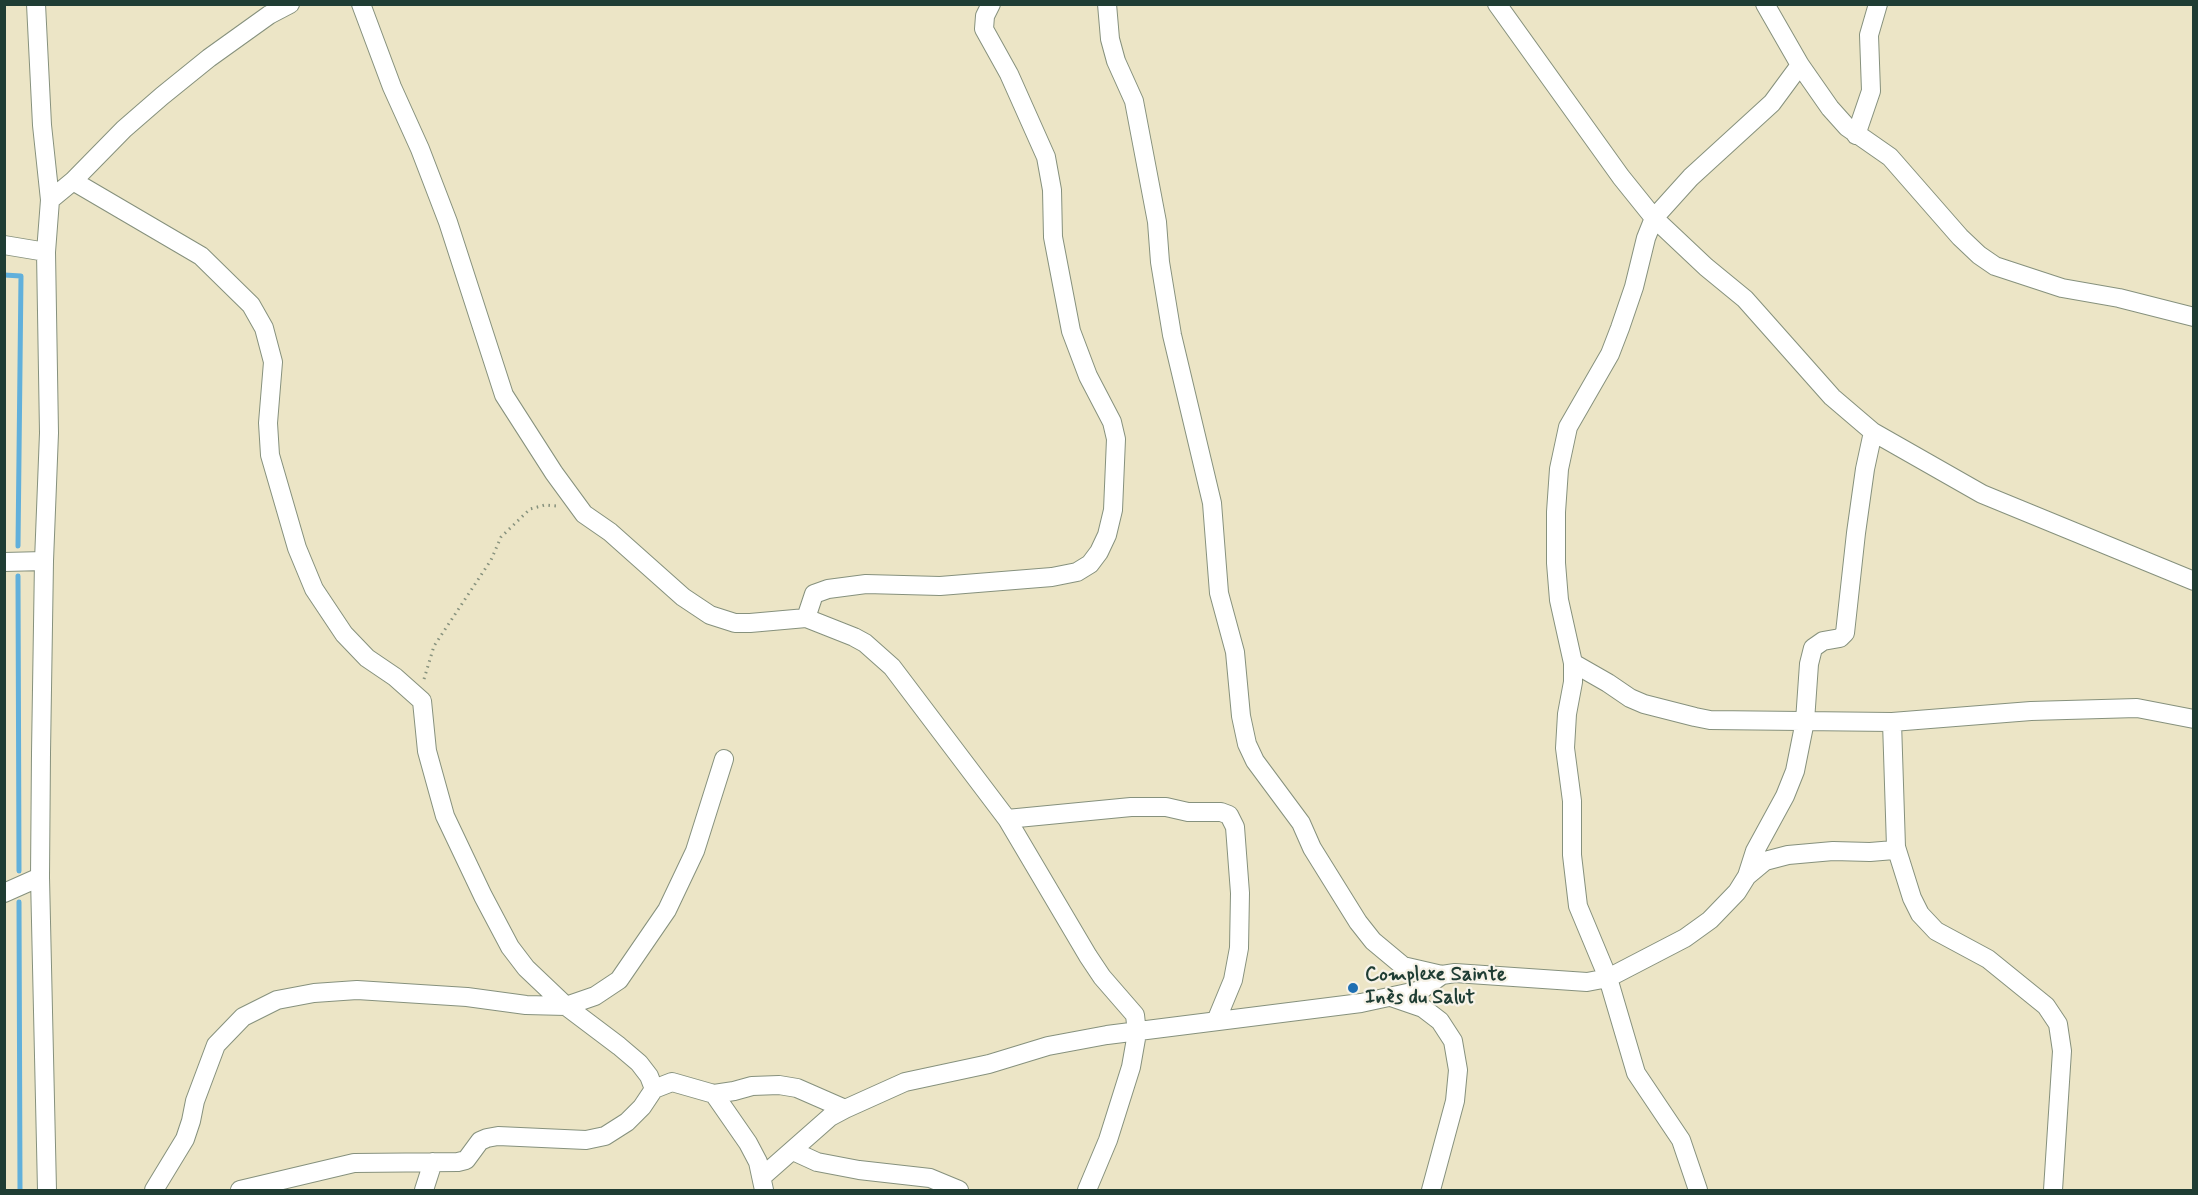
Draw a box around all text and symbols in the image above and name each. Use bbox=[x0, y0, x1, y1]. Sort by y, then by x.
place label: Complexe Sainte Inès du Salut bbox=[1365, 964, 1506, 1011]
marker: Complexe Sainte Inès du Salut bbox=[1346, 981, 1360, 995]

